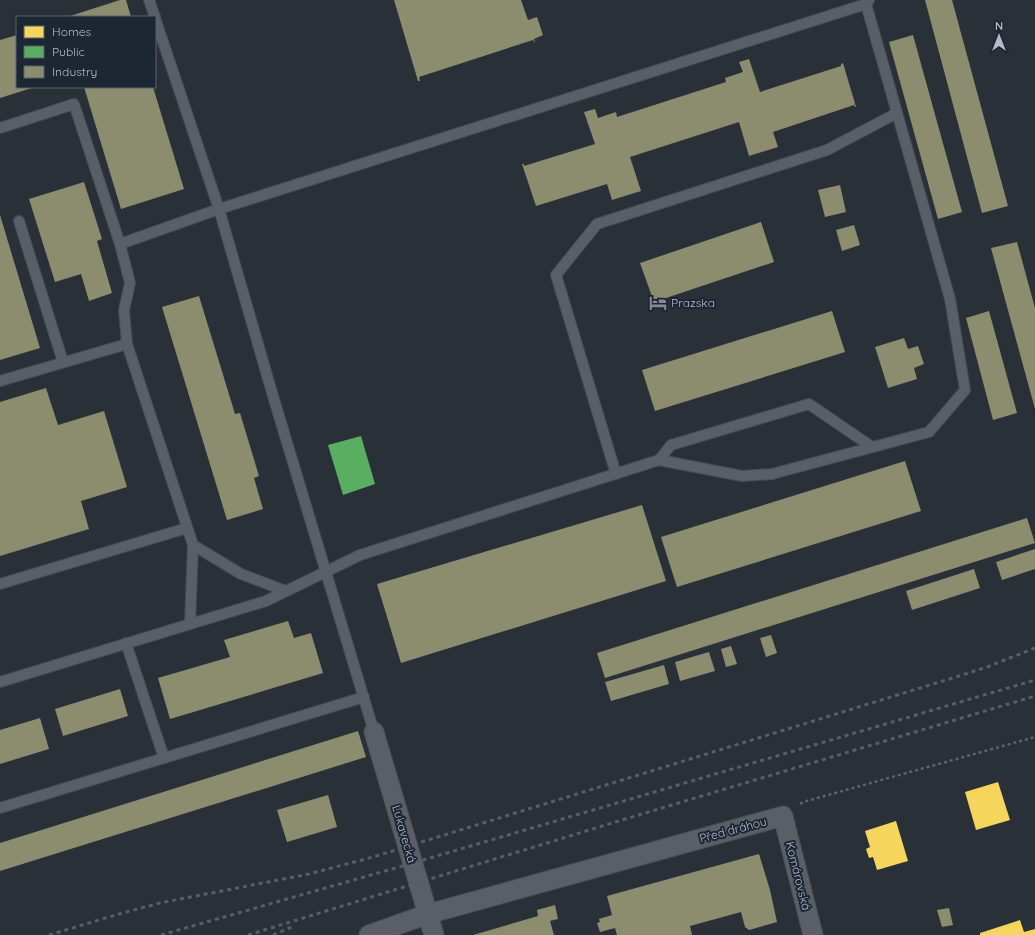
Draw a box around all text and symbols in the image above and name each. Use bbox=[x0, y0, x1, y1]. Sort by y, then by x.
legend bbox=[16, 16, 156, 88]
north arrow bbox=[979, 16, 1019, 56]
text: N bbox=[995, 19, 1003, 33]
text: Homes bbox=[52, 24, 92, 39]
text: Public bbox=[52, 44, 85, 59]
text: Industry bbox=[52, 64, 97, 79]
hotel icon: Prazska bbox=[648, 293, 668, 313]
place label: Prazska bbox=[671, 295, 715, 310]
street label: Lukavecká bbox=[389, 803, 420, 865]
street label: Před dráhou bbox=[698, 813, 768, 846]
street label: Komárovská bbox=[783, 840, 814, 912]

